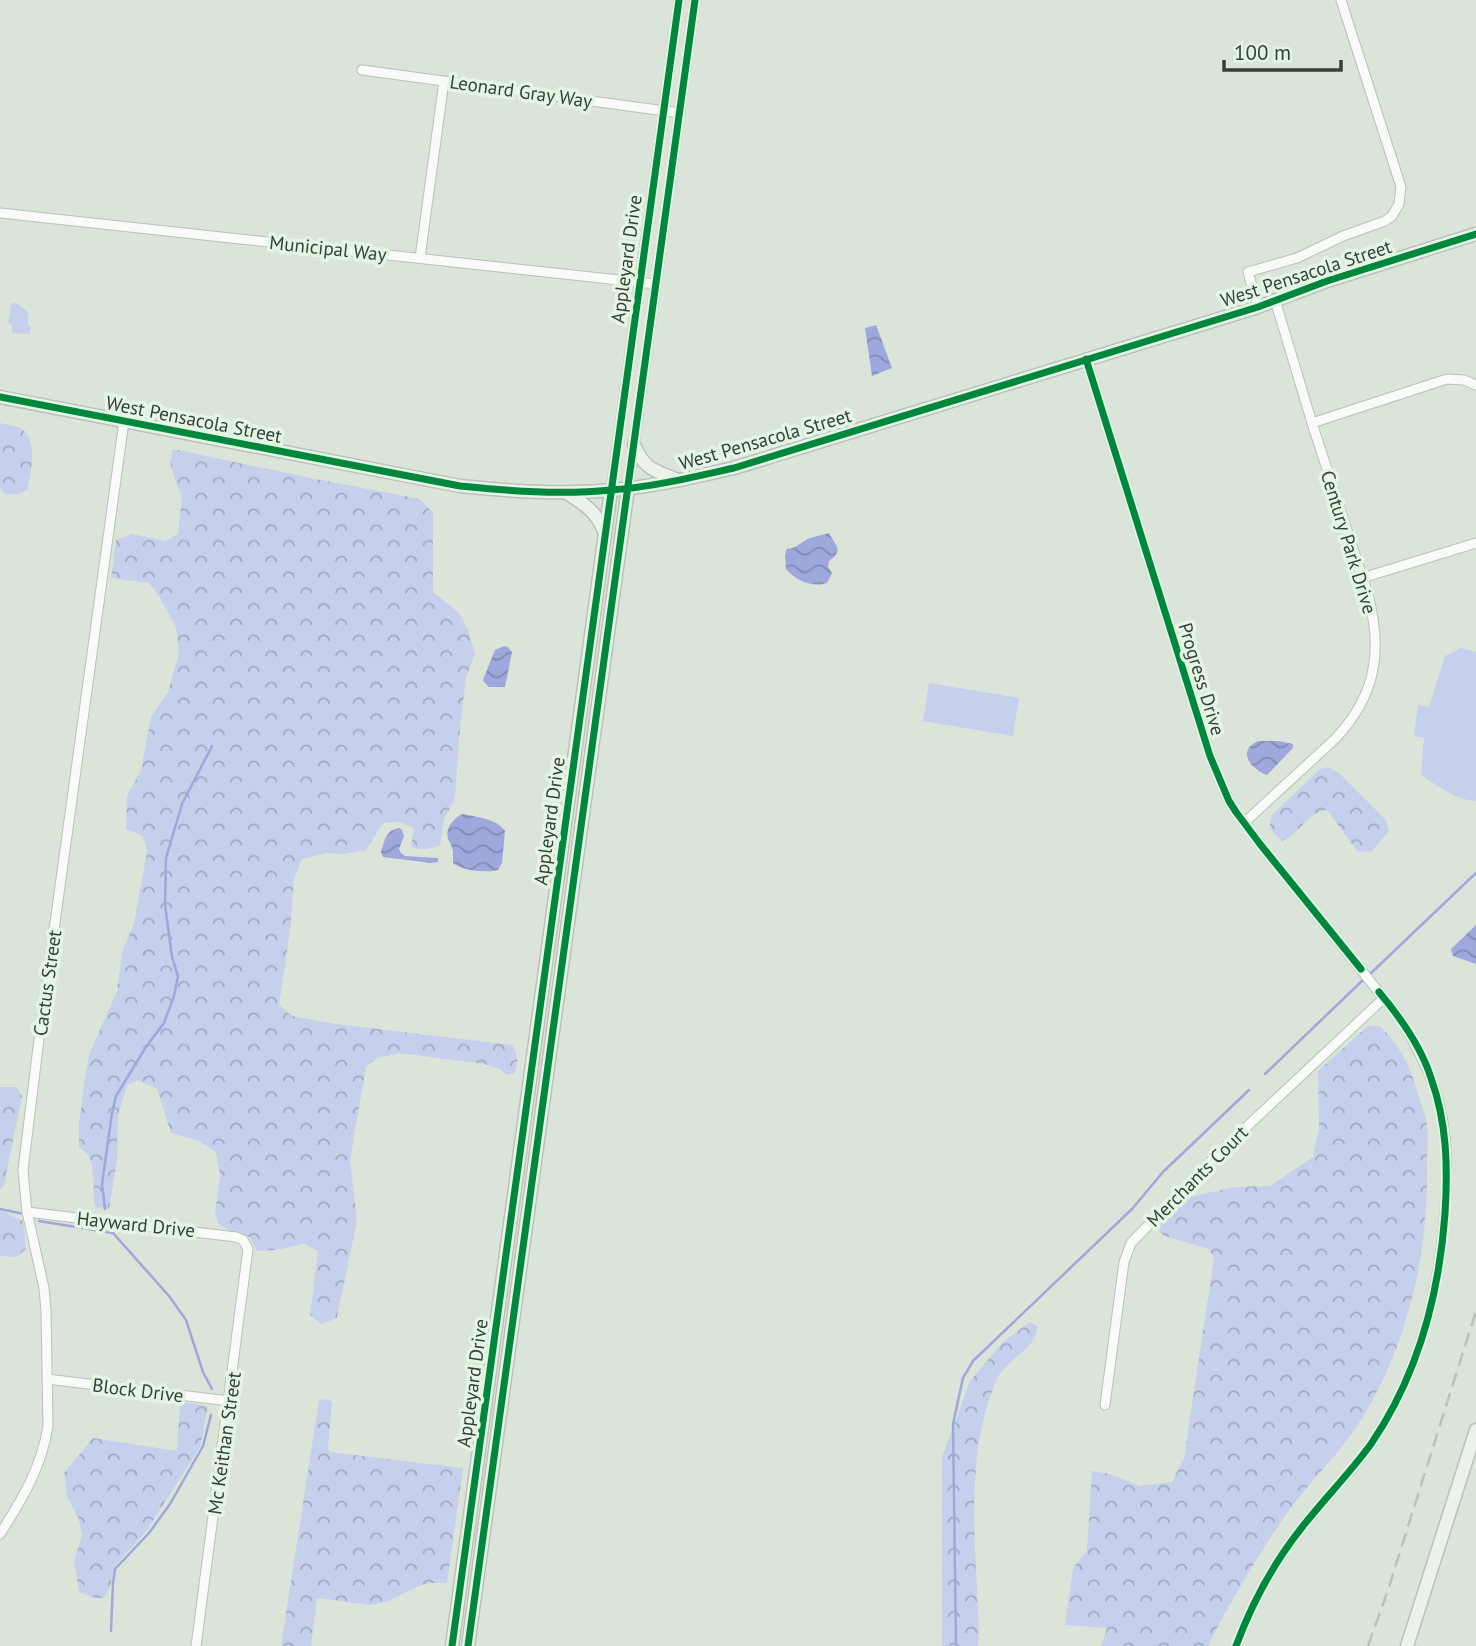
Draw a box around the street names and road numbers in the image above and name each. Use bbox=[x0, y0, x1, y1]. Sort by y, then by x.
street label: Leonard Gray Way bbox=[448, 69, 594, 113]
street label: Appleyard Drive bbox=[605, 193, 647, 325]
street label: Municipal Way bbox=[268, 230, 388, 266]
street label: West Pensacola Street bbox=[1217, 234, 1395, 312]
street label: West Pensacola Street bbox=[104, 390, 284, 448]
street label: West Pensacola Street bbox=[676, 403, 855, 475]
street label: Century Park Drive bbox=[1316, 467, 1382, 617]
street label: Progress Drive bbox=[1173, 620, 1231, 738]
street label: Appleyard Drive bbox=[528, 755, 570, 887]
street label: Cactus Street bbox=[28, 928, 66, 1038]
street label: Merchants Court bbox=[1141, 1120, 1253, 1232]
street label: Hayward Drive bbox=[76, 1206, 196, 1242]
street label: Appleyard Drive bbox=[451, 1317, 493, 1449]
street label: Mc Keithan Street bbox=[202, 1370, 246, 1516]
street label: Block Drive bbox=[91, 1373, 185, 1407]

